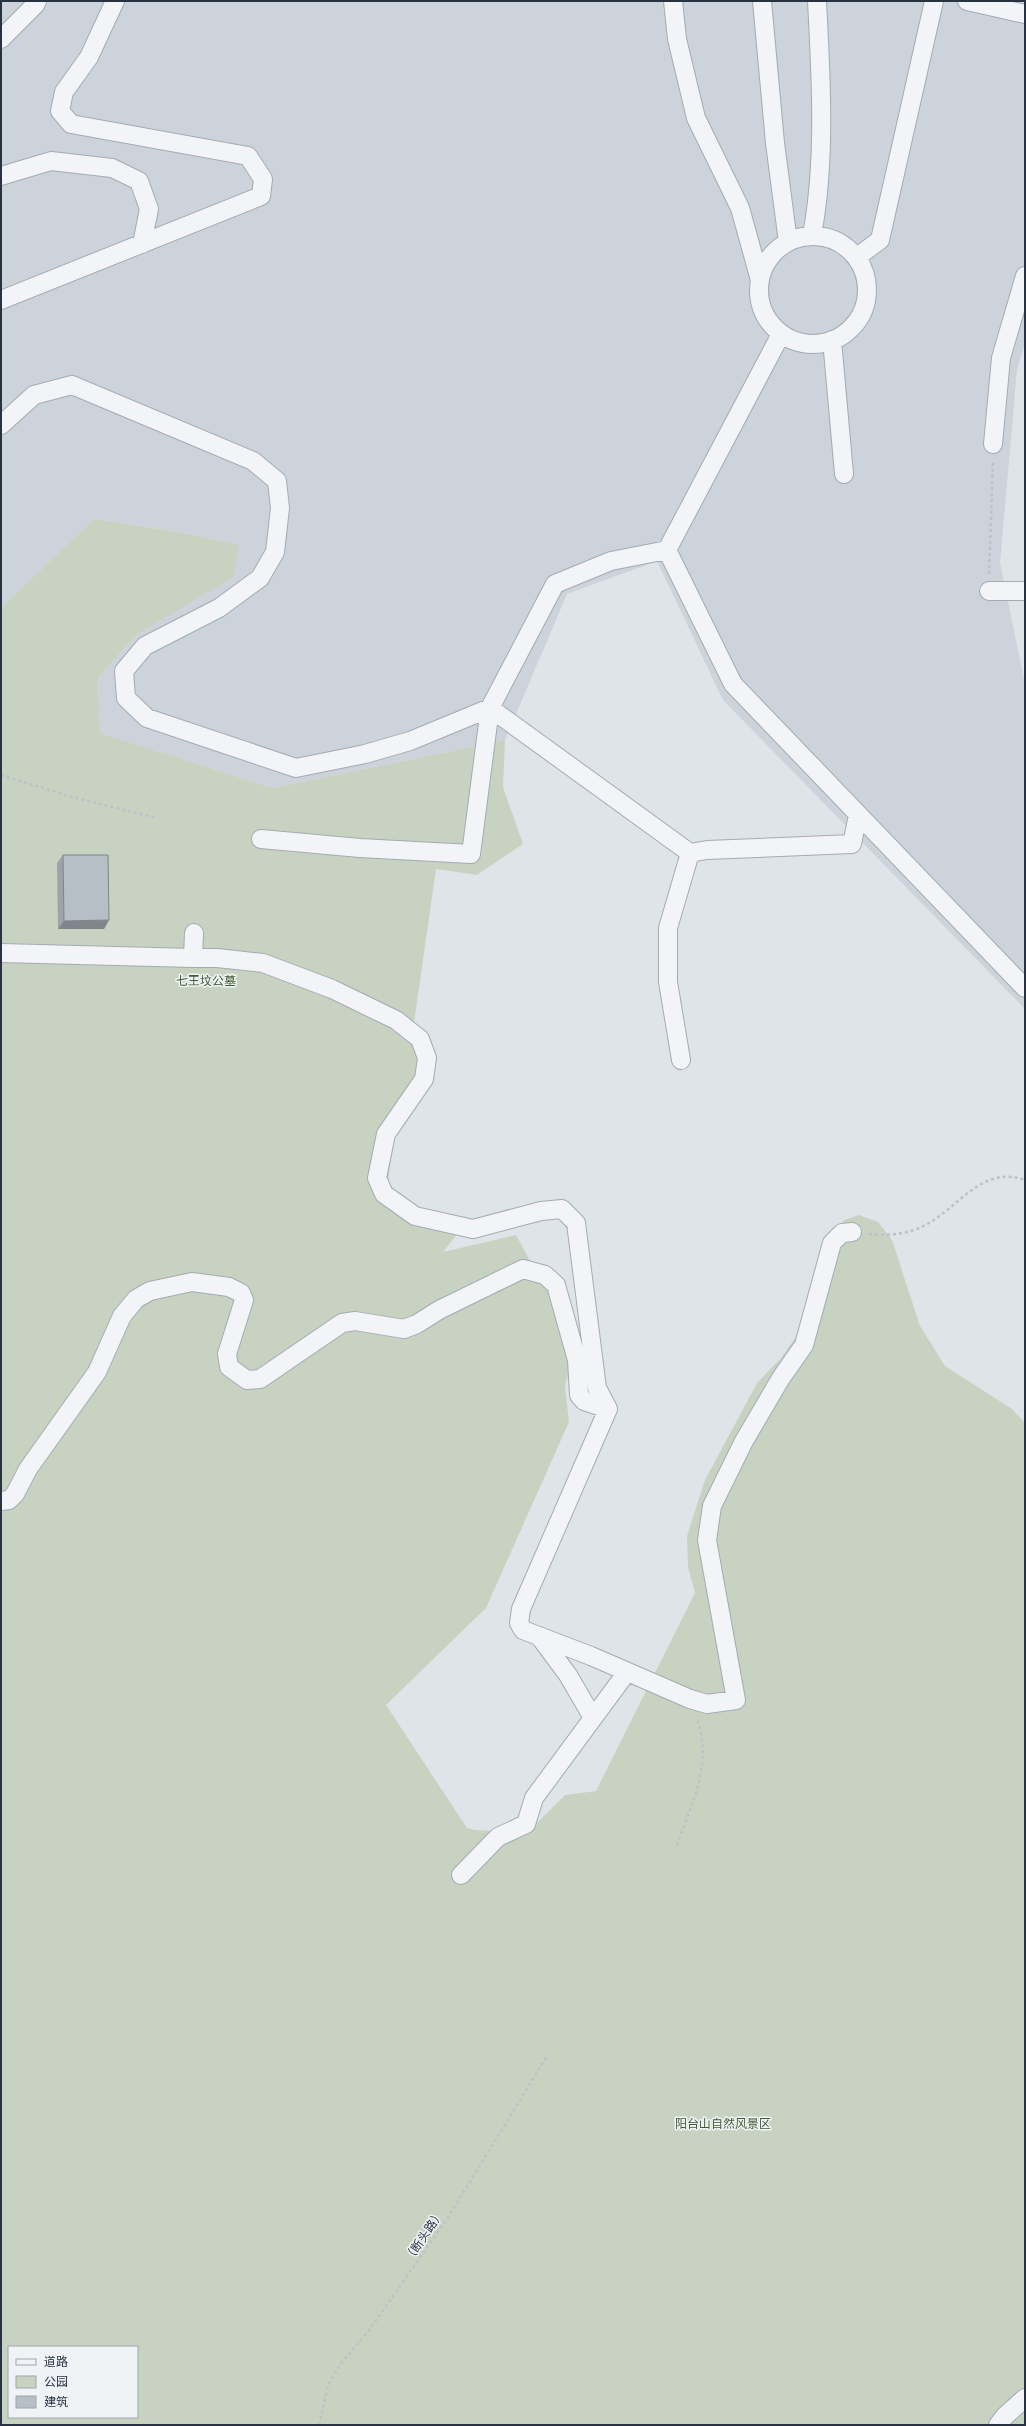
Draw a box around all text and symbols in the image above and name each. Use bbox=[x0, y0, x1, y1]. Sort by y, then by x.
park label: 七王坟公墓 bbox=[176, 974, 236, 988]
park label: 阳台山自然风景区 bbox=[675, 2117, 771, 2131]
street label: （断头路） bbox=[401, 2207, 447, 2265]
legend bbox=[8, 2346, 138, 2418]
text: 道路 bbox=[44, 2355, 68, 2369]
text: 公园 bbox=[44, 2375, 68, 2389]
text: 建筑 bbox=[44, 2395, 68, 2409]

